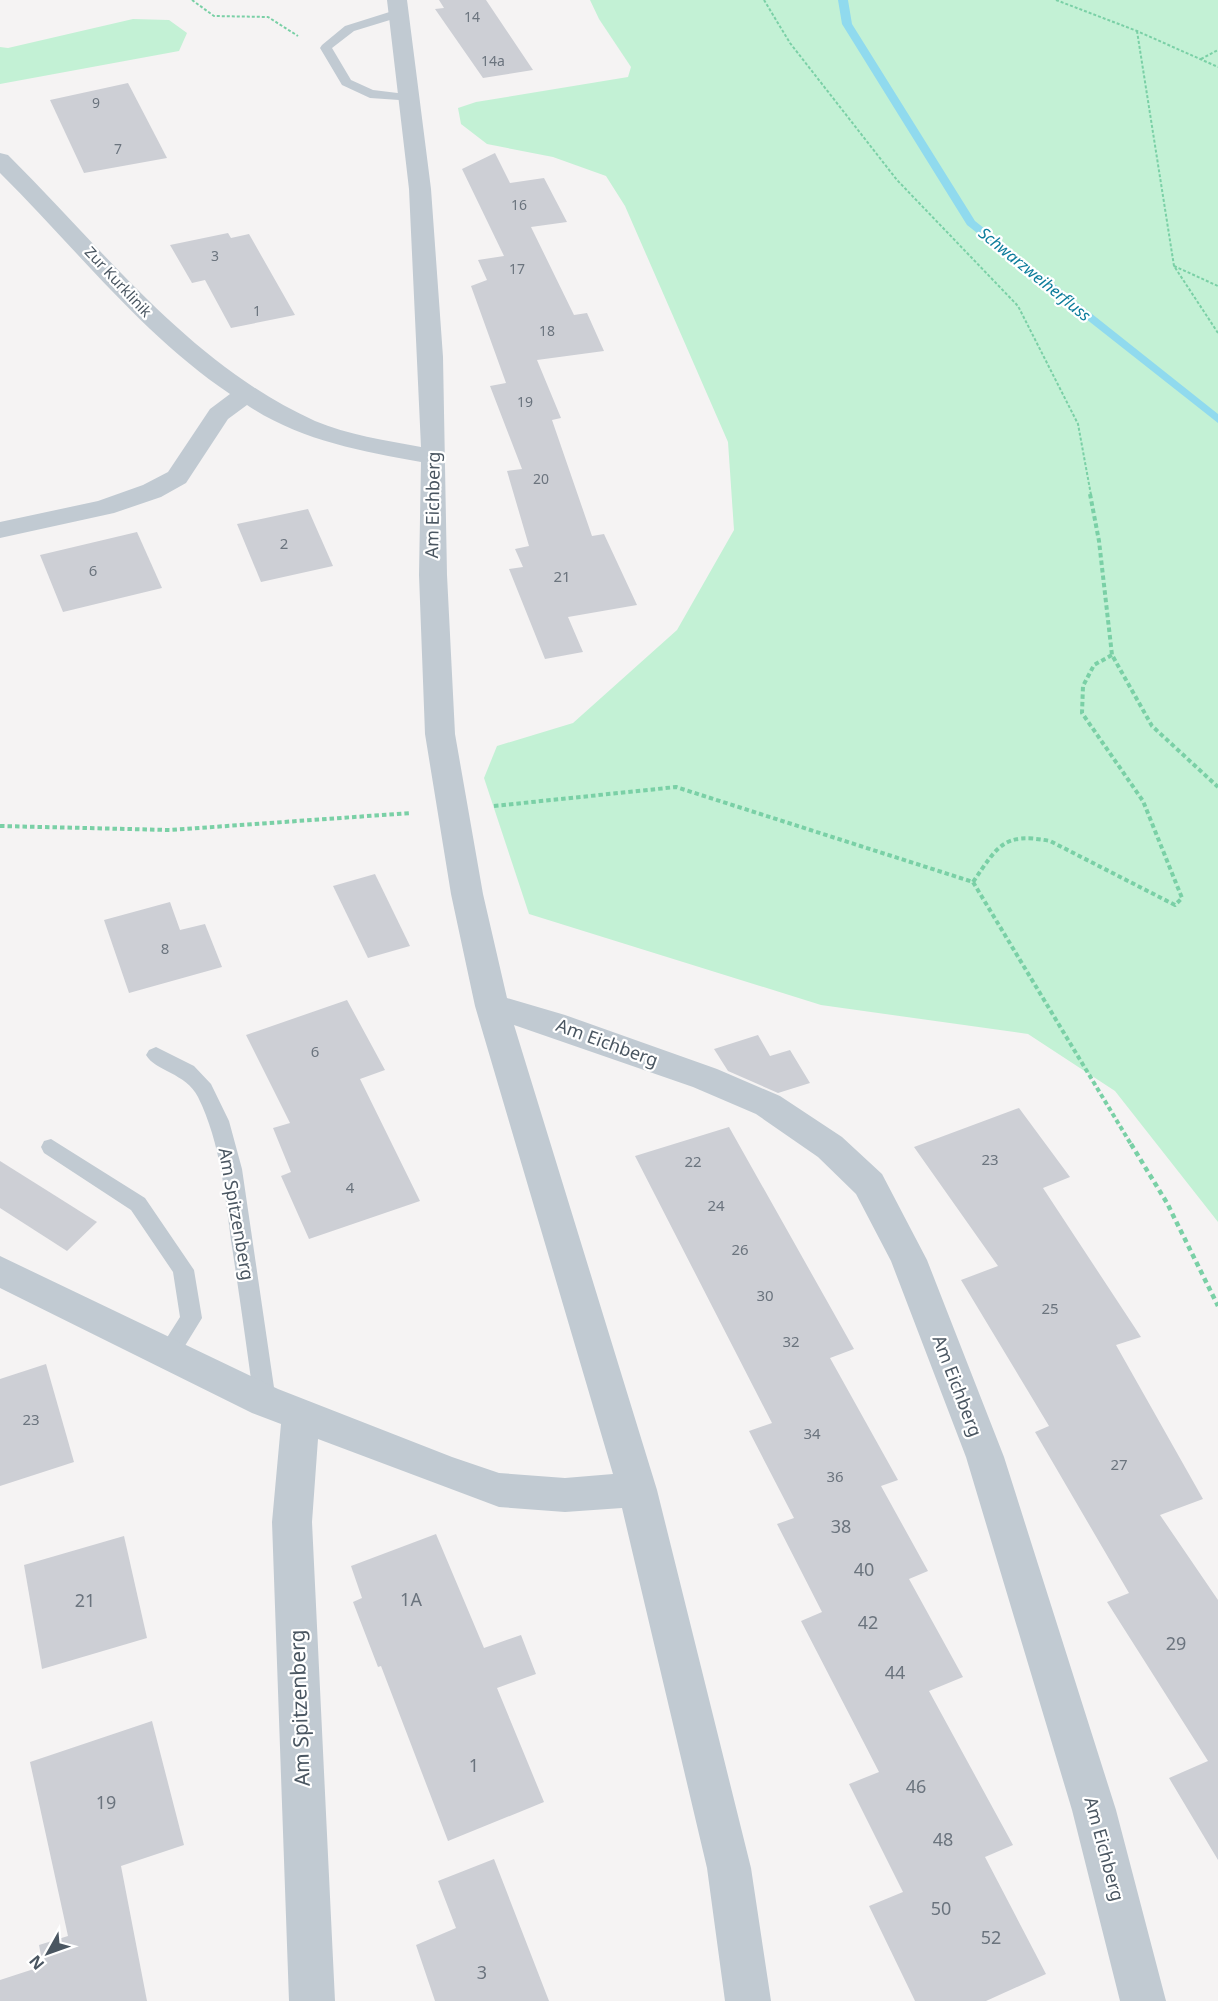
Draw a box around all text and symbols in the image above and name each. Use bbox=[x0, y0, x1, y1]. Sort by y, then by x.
house number: 14 bbox=[464, 7, 480, 26]
house number: 14a bbox=[481, 51, 505, 70]
house number: 9 bbox=[92, 93, 100, 112]
house number: 7 bbox=[114, 139, 122, 158]
house number: 16 bbox=[511, 195, 527, 214]
water label: Schwarzweiherfluss bbox=[974, 222, 1096, 326]
street label: Zur Kurklinik bbox=[81, 242, 157, 321]
house number: 3 bbox=[211, 246, 219, 265]
house number: 17 bbox=[509, 259, 525, 278]
house number: 1 bbox=[253, 301, 261, 320]
house number: 18 bbox=[539, 321, 555, 340]
house number: 19 bbox=[517, 392, 533, 411]
street label: Am Eichberg bbox=[419, 451, 445, 559]
house number: 20 bbox=[533, 469, 549, 488]
house number: 2 bbox=[280, 533, 288, 553]
house number: 6 bbox=[89, 560, 97, 580]
house number: 21 bbox=[553, 566, 571, 586]
house number: 8 bbox=[161, 938, 169, 958]
street label: Am Eichberg bbox=[553, 1012, 662, 1072]
house number: 6 bbox=[311, 1041, 319, 1061]
street label: Am Spitzenberg bbox=[213, 1146, 260, 1282]
house number: 23 bbox=[981, 1149, 999, 1169]
house number: 22 bbox=[684, 1151, 702, 1171]
house number: 4 bbox=[346, 1177, 355, 1197]
house number: 24 bbox=[707, 1195, 725, 1215]
house number: 26 bbox=[731, 1239, 749, 1259]
house number: 30 bbox=[756, 1285, 774, 1305]
house number: 25 bbox=[1041, 1298, 1059, 1318]
house number: 32 bbox=[782, 1331, 800, 1351]
street label: Am Eichberg bbox=[928, 1331, 988, 1440]
house number: 23 bbox=[22, 1409, 40, 1429]
house number: 34 bbox=[803, 1423, 821, 1443]
house number: 27 bbox=[1110, 1454, 1128, 1474]
house number: 36 bbox=[826, 1466, 844, 1486]
house number: 38 bbox=[831, 1514, 851, 1538]
house number: 40 bbox=[854, 1557, 874, 1581]
house number: 1A bbox=[400, 1587, 422, 1611]
house number: 21 bbox=[75, 1588, 95, 1612]
house number: 42 bbox=[858, 1610, 878, 1634]
street label: Am Spitzenberg bbox=[282, 1629, 316, 1787]
house number: 29 bbox=[1166, 1631, 1186, 1655]
house number: 44 bbox=[885, 1660, 905, 1684]
house number: 1 bbox=[469, 1753, 479, 1777]
house number: 46 bbox=[906, 1774, 926, 1798]
house number: 19 bbox=[96, 1790, 116, 1814]
street label: Am Eichberg bbox=[1080, 1794, 1130, 1904]
house number: 48 bbox=[933, 1827, 953, 1851]
house number: 50 bbox=[931, 1896, 951, 1920]
north arrow bbox=[18, 1923, 78, 1983]
house number: 52 bbox=[981, 1925, 1001, 1949]
text: N bbox=[24, 1951, 49, 1975]
house number: 3 bbox=[477, 1960, 487, 1984]

